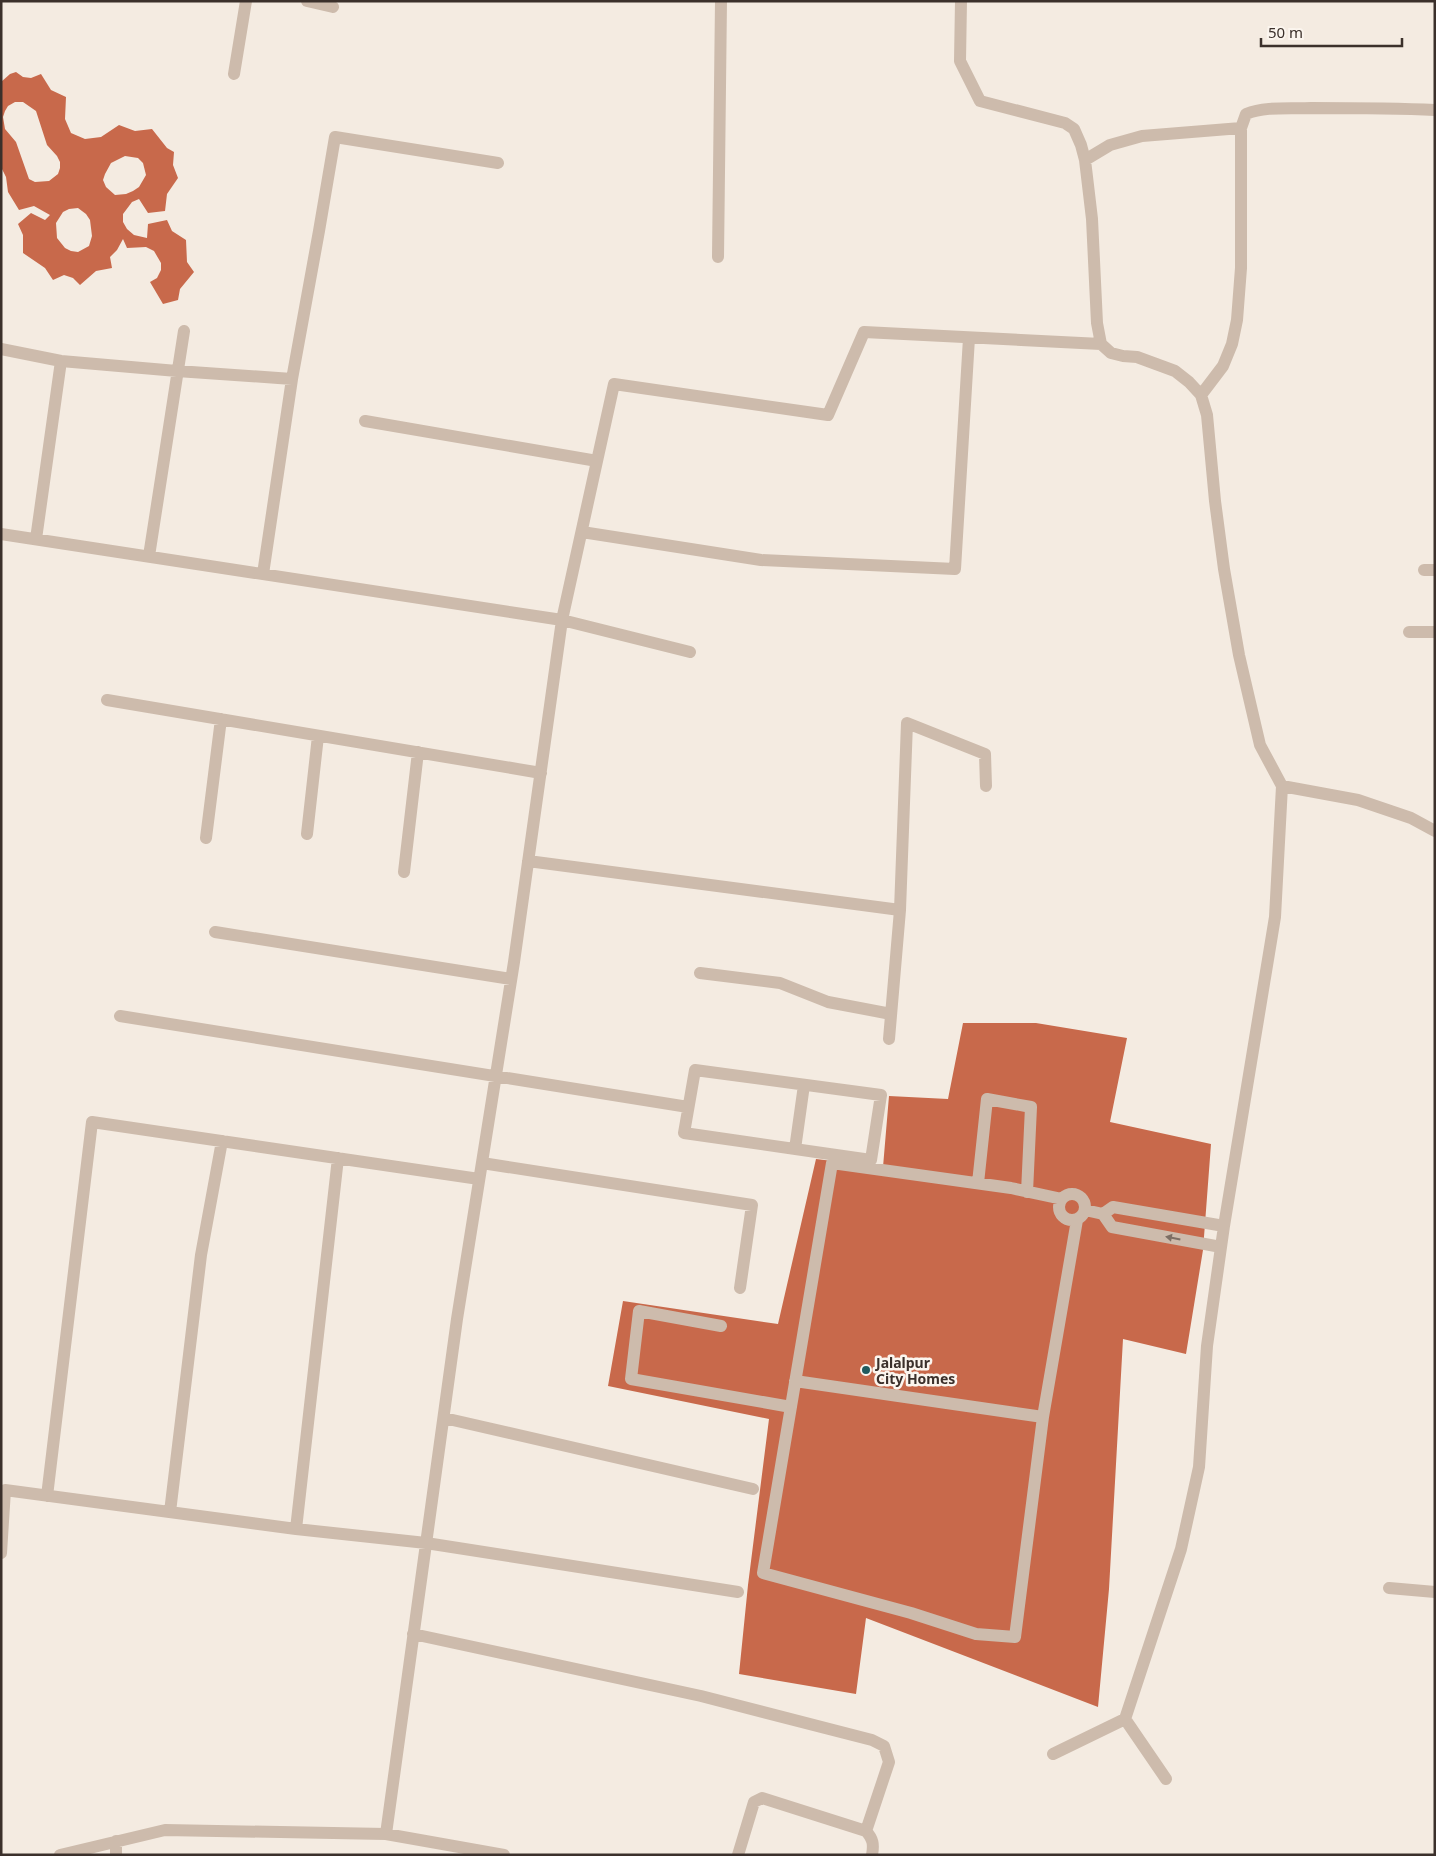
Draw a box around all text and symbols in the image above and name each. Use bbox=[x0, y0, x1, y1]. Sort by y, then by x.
scale bar bbox=[1261, 15, 1402, 47]
text: 50 m bbox=[1268, 22, 1303, 42]
one-way arrow bbox=[1165, 1234, 1181, 1242]
place label: Jalalpur City Homes bbox=[874, 1353, 955, 1388]
marker: Jalalpur City Homes bbox=[860, 1364, 872, 1376]

